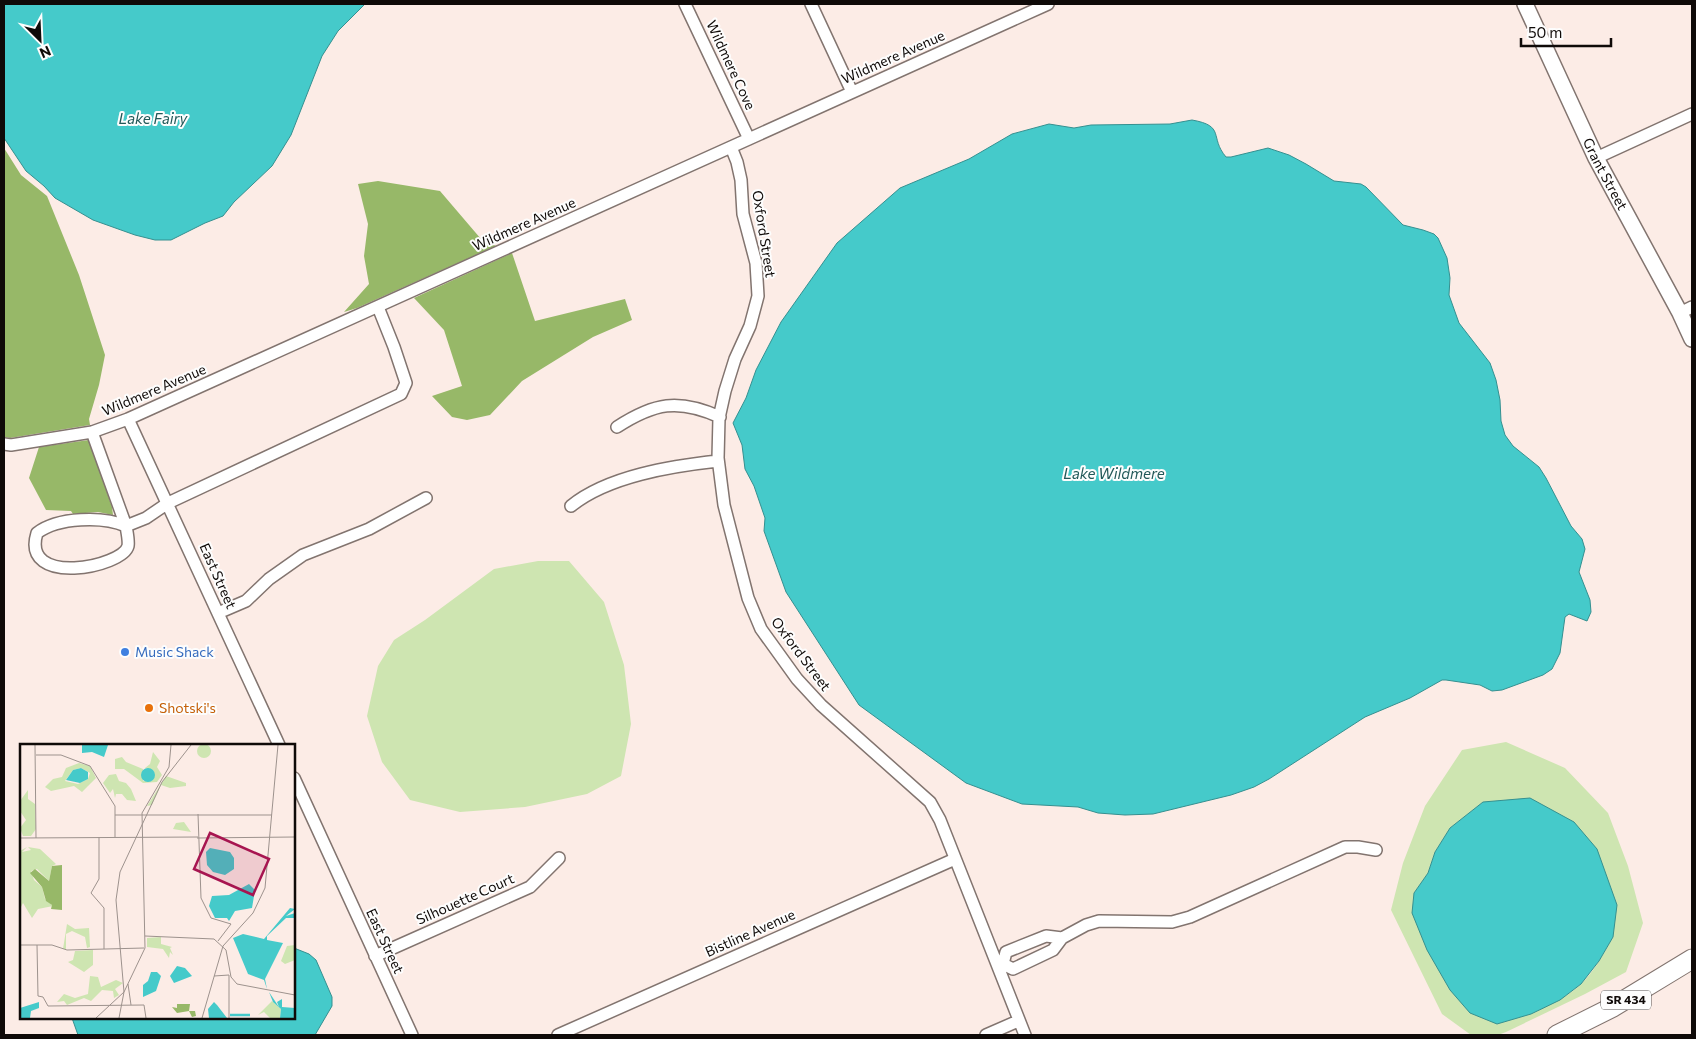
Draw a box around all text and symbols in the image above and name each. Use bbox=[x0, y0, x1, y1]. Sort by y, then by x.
north arrow bbox=[15, 15, 65, 65]
scale bar bbox=[1521, 15, 1611, 47]
street label: Wildmere Cove bbox=[703, 17, 760, 112]
text: 50 m bbox=[1528, 23, 1562, 41]
street label: Wildmere Avenue bbox=[839, 26, 947, 87]
text: N bbox=[37, 42, 54, 62]
water label: Lake Fairy bbox=[119, 109, 189, 127]
street label: Grant Street bbox=[1580, 135, 1632, 213]
street label: Oxford Street bbox=[749, 189, 780, 279]
street label: Wildmere Avenue bbox=[470, 193, 578, 254]
street label: Wildmere Avenue bbox=[99, 360, 208, 419]
water label: Lake Wildmere bbox=[1063, 464, 1165, 482]
street label: East Street bbox=[196, 540, 241, 611]
street label: Oxford Street bbox=[768, 613, 835, 694]
place label: Music Shack bbox=[135, 643, 214, 660]
marker: Music Shack bbox=[119, 646, 131, 658]
place label: Shotski's bbox=[159, 699, 216, 716]
marker: Shotski's bbox=[143, 702, 155, 714]
inset map bbox=[20, 744, 295, 1019]
street label: Silhouette Court bbox=[413, 869, 517, 928]
street label: East Street bbox=[363, 905, 408, 976]
street label: Bistline Avenue bbox=[702, 905, 797, 960]
road number: SR 434 bbox=[1601, 990, 1651, 1010]

